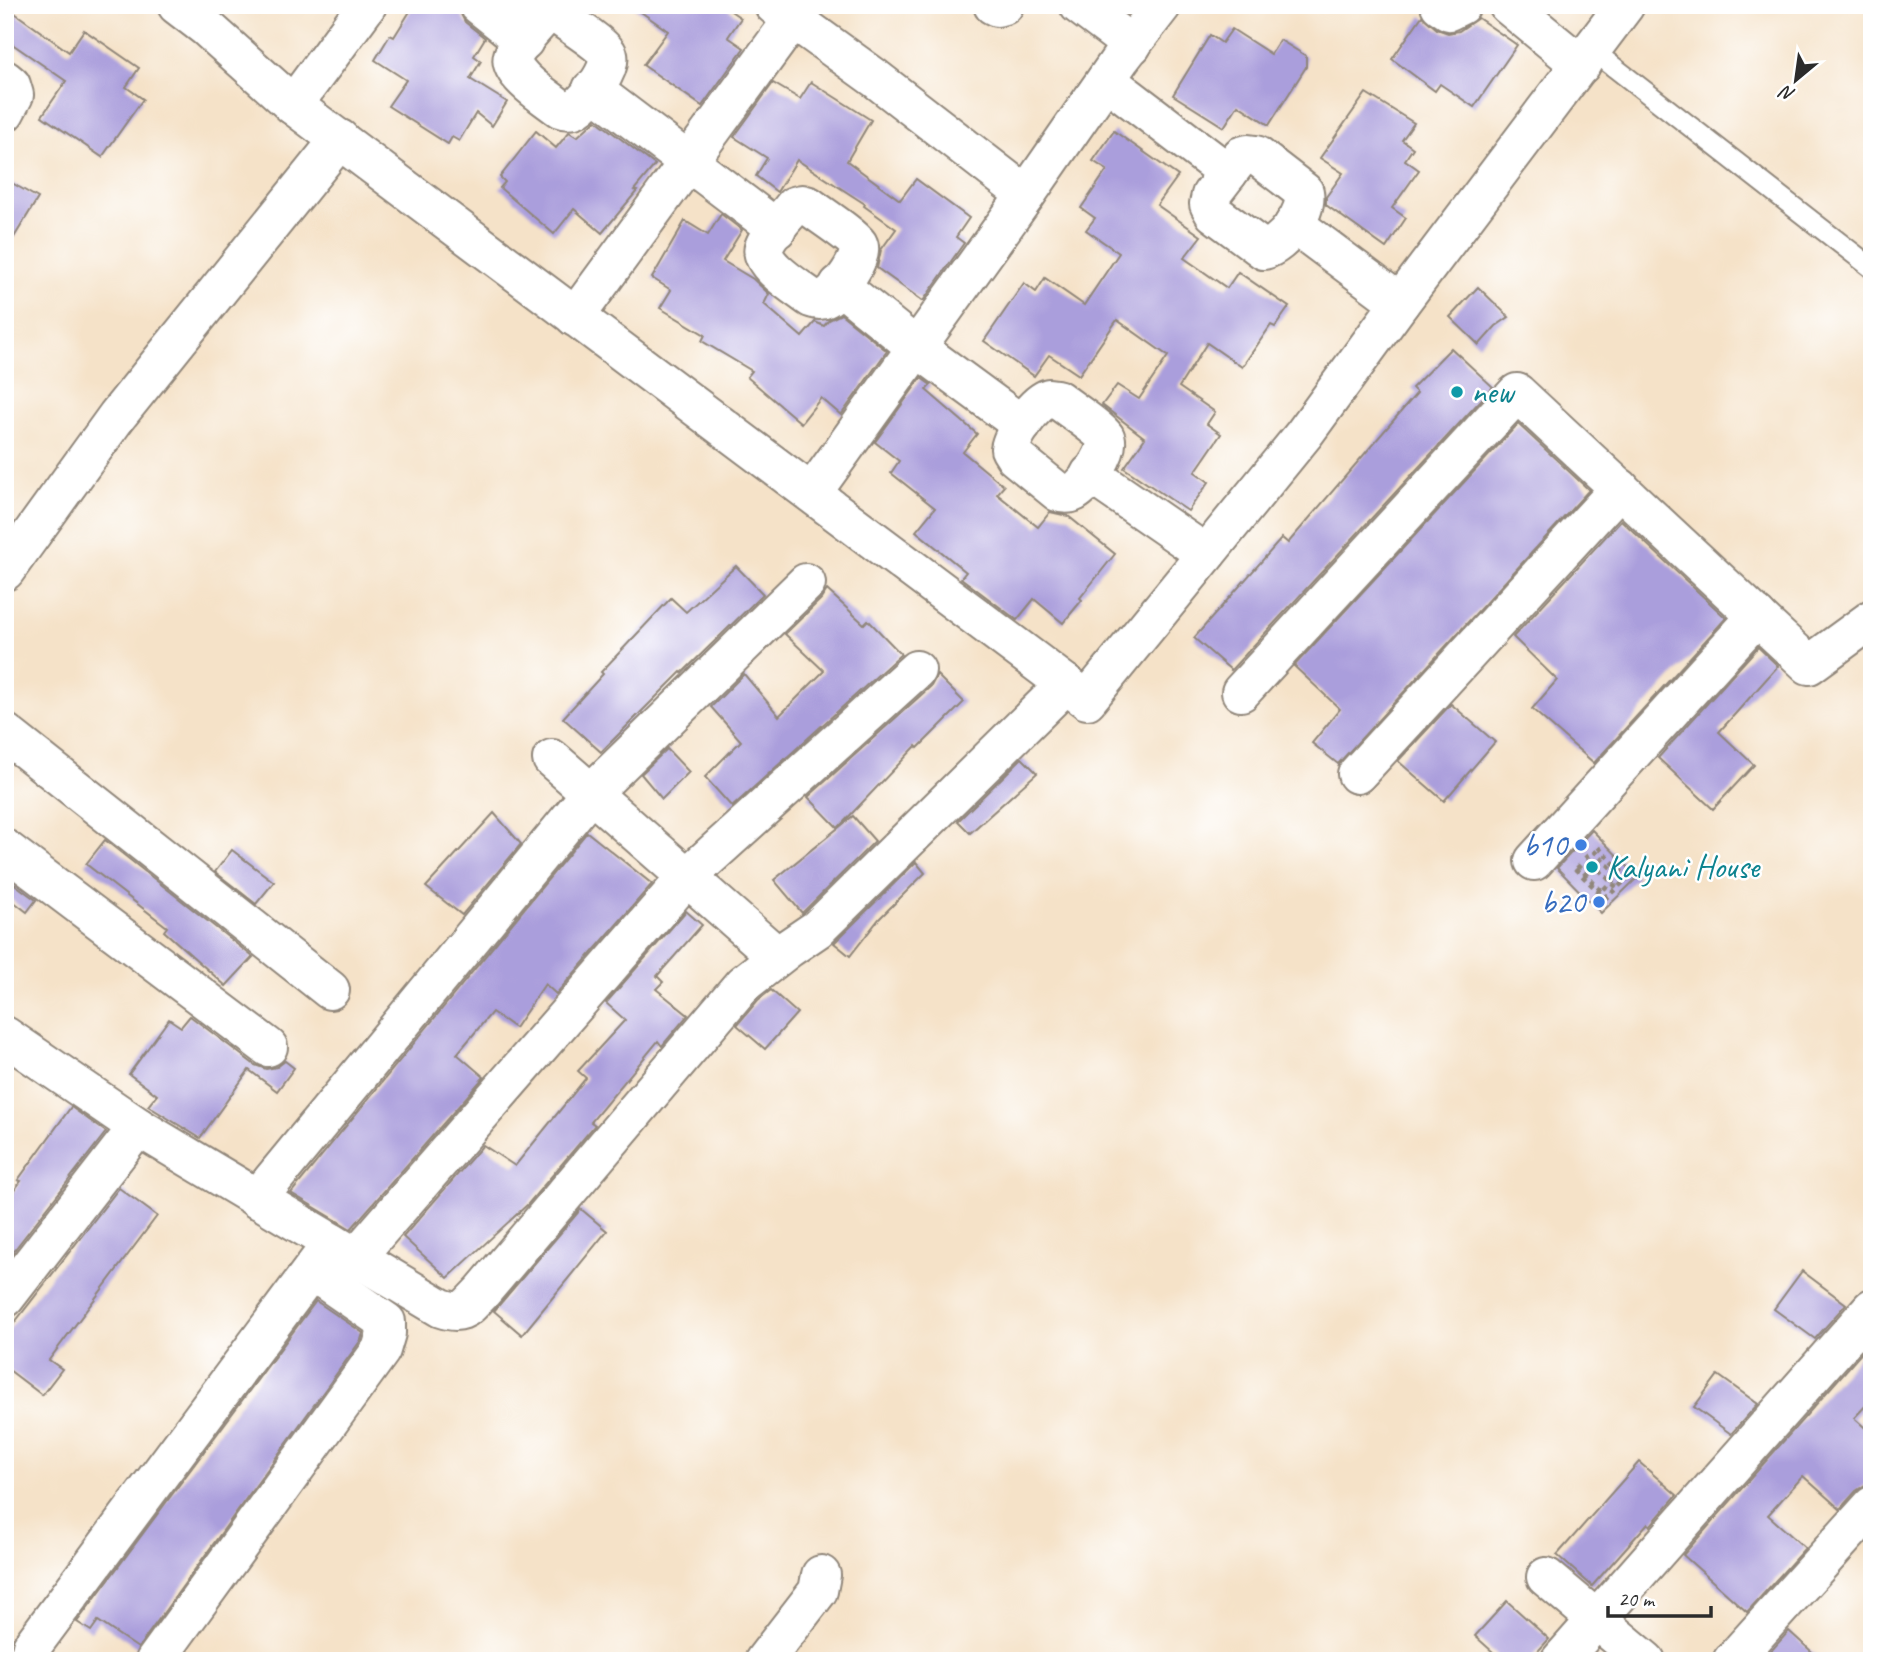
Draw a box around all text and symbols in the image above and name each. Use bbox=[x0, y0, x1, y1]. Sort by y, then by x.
north arrow bbox=[1762, 46, 1832, 116]
text: N bbox=[1774, 79, 1799, 107]
place label: new bbox=[1471, 371, 1517, 413]
marker: new bbox=[1449, 384, 1465, 400]
place label: b10 bbox=[1523, 824, 1569, 866]
marker: b10 bbox=[1573, 837, 1589, 853]
place label: Kalyani House bbox=[1606, 846, 1761, 888]
marker: Kalyani House bbox=[1584, 859, 1600, 875]
place label: b20 bbox=[1541, 881, 1587, 923]
marker: b20 bbox=[1591, 894, 1607, 910]
scale bar bbox=[1608, 1575, 1711, 1619]
text: 20 m bbox=[1618, 1586, 1656, 1612]

